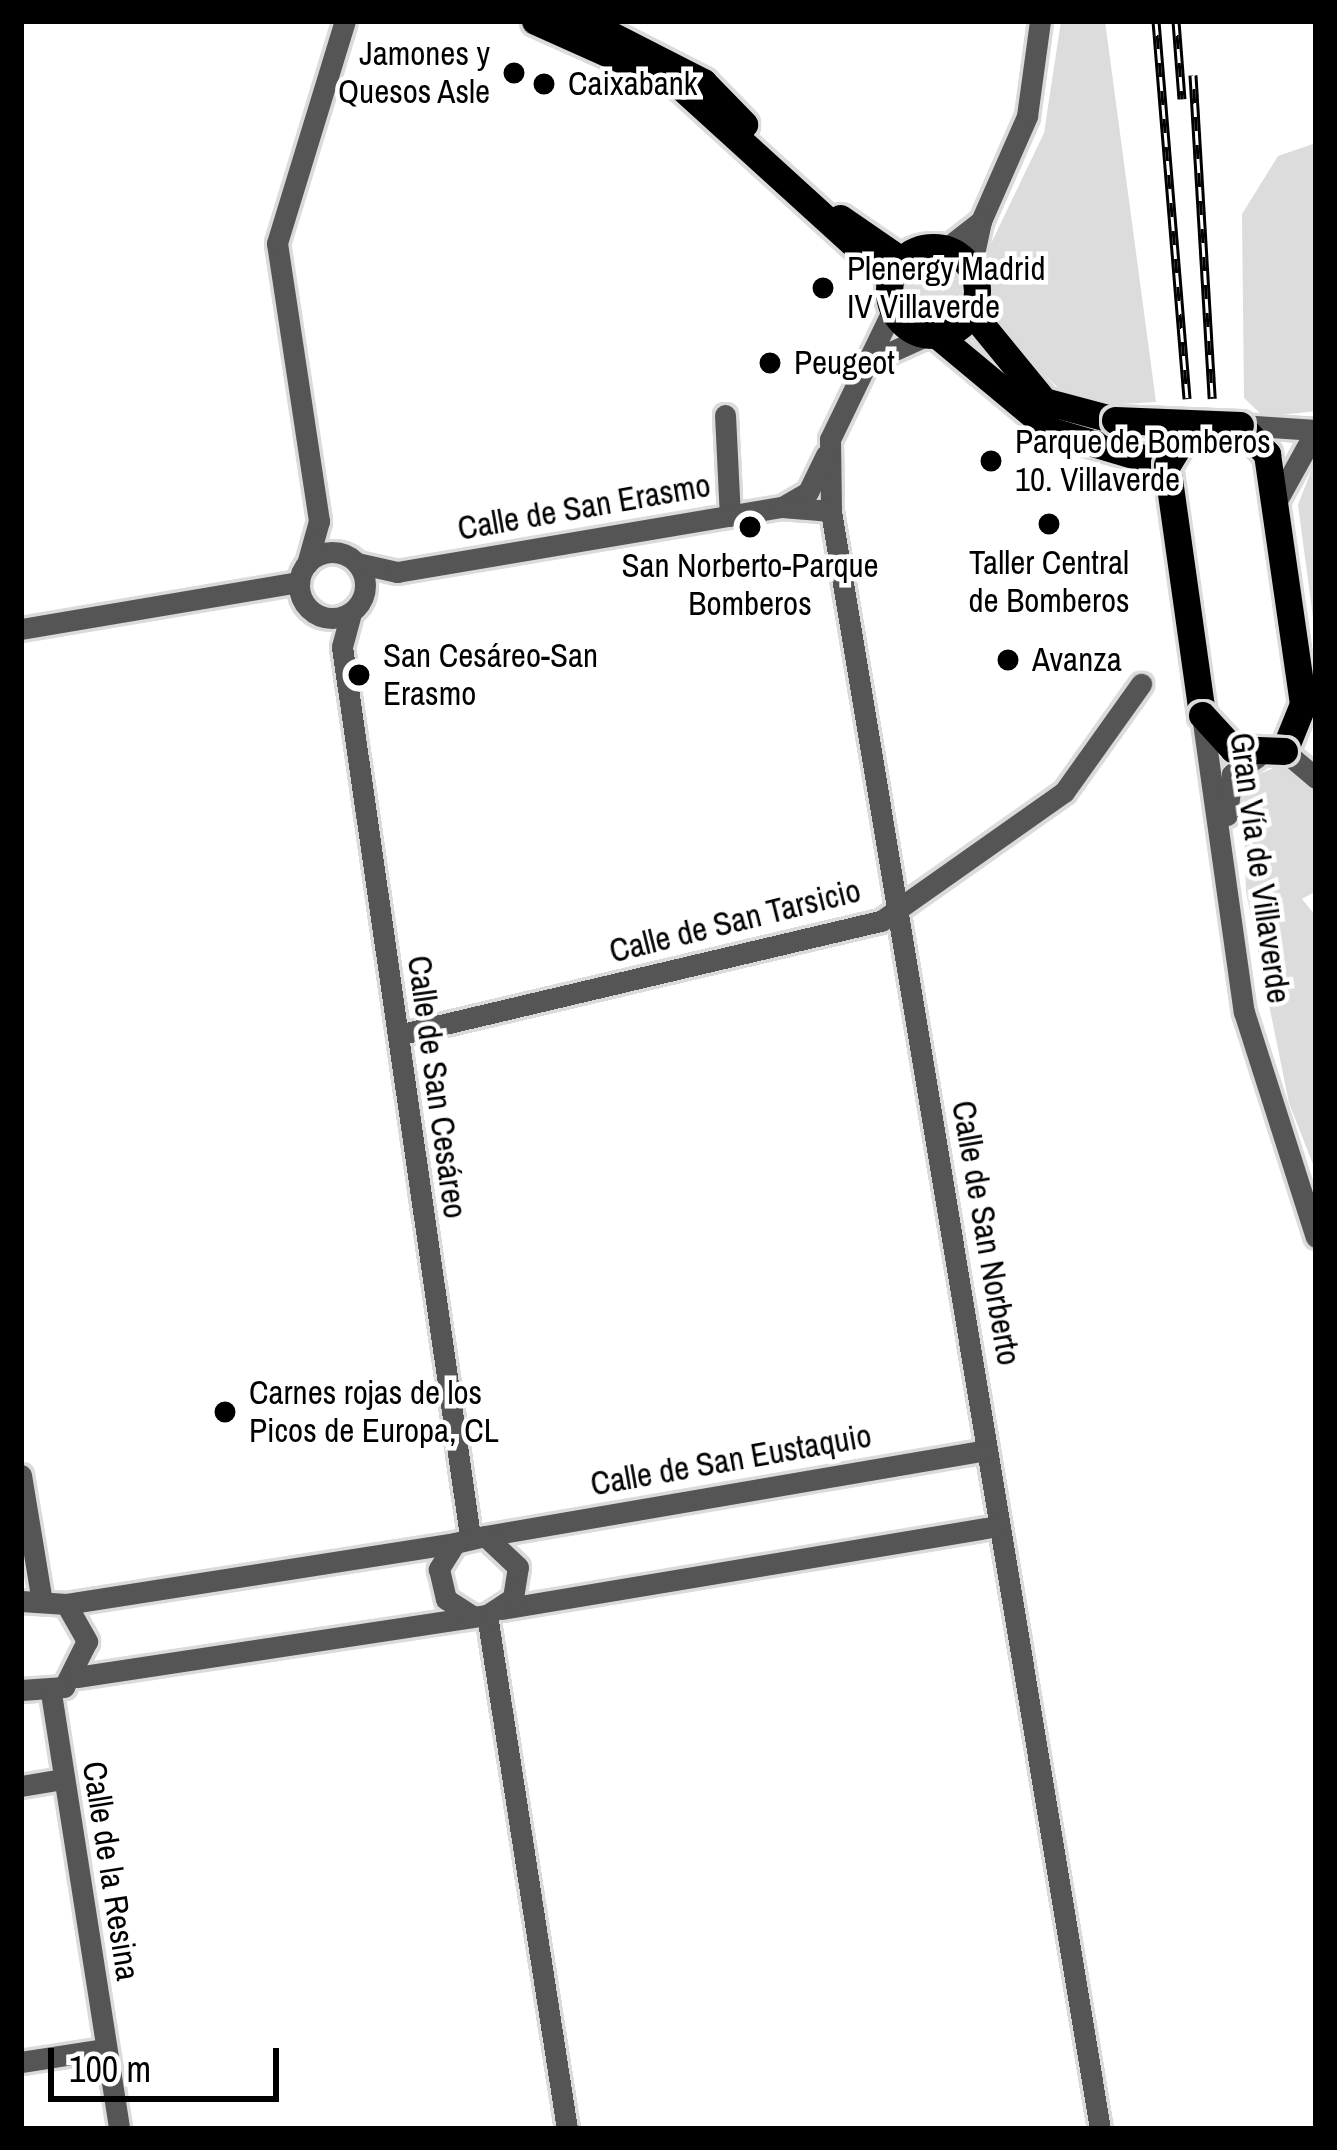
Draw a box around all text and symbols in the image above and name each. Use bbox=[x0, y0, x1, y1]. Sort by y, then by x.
place label: Jamones y Quesos Asle bbox=[337, 34, 490, 112]
marker: Jamones y Quesos Asle bbox=[501, 60, 527, 86]
place label: Caixabank bbox=[568, 64, 697, 104]
marker: Caixabank bbox=[531, 71, 557, 97]
place label: Plenergy Madrid IV Villaverde bbox=[847, 249, 1046, 327]
marker: Plenergy Madrid IV Villaverde bbox=[810, 275, 836, 301]
place label: Peugeot bbox=[794, 343, 895, 383]
marker: Peugeot bbox=[757, 350, 783, 376]
place label: Parque de Bomberos 10. Villaverde bbox=[1015, 422, 1271, 500]
marker: Parque de Bomberos 10. Villaverde bbox=[978, 448, 1004, 474]
street label: Calle de San Erasmo bbox=[455, 465, 713, 549]
marker: Taller Central de Bomberos bbox=[1036, 511, 1062, 537]
marker: San Norberto-Parque Bomberos bbox=[737, 514, 763, 540]
place label: Taller Central de Bomberos bbox=[969, 543, 1129, 621]
place label: San Norberto-Parque Bomberos bbox=[621, 546, 879, 624]
place label: San Cesáreo-San Erasmo bbox=[383, 636, 598, 714]
place label: Avanza bbox=[1032, 640, 1122, 680]
marker: Avanza bbox=[995, 647, 1021, 673]
marker: San Cesáreo-San Erasmo bbox=[346, 662, 372, 688]
street label: Gran Vía de Villaverde bbox=[1221, 730, 1299, 1006]
street label: Calle de San Tarsicio bbox=[605, 871, 865, 971]
street label: Calle de San Cesáreo bbox=[399, 953, 475, 1221]
street label: Calle de San Norberto bbox=[943, 1098, 1029, 1368]
place label: Carnes rojas de los Picos de Europa, CL bbox=[249, 1373, 499, 1451]
marker: Carnes rojas de los Picos de Europa, CL bbox=[212, 1399, 238, 1425]
street label: Calle de San Eustaquio bbox=[588, 1416, 874, 1504]
street label: Calle de la Resina bbox=[74, 1759, 148, 1983]
scale bar bbox=[54, 2024, 285, 2098]
text: 100 m bbox=[69, 2045, 151, 2093]

